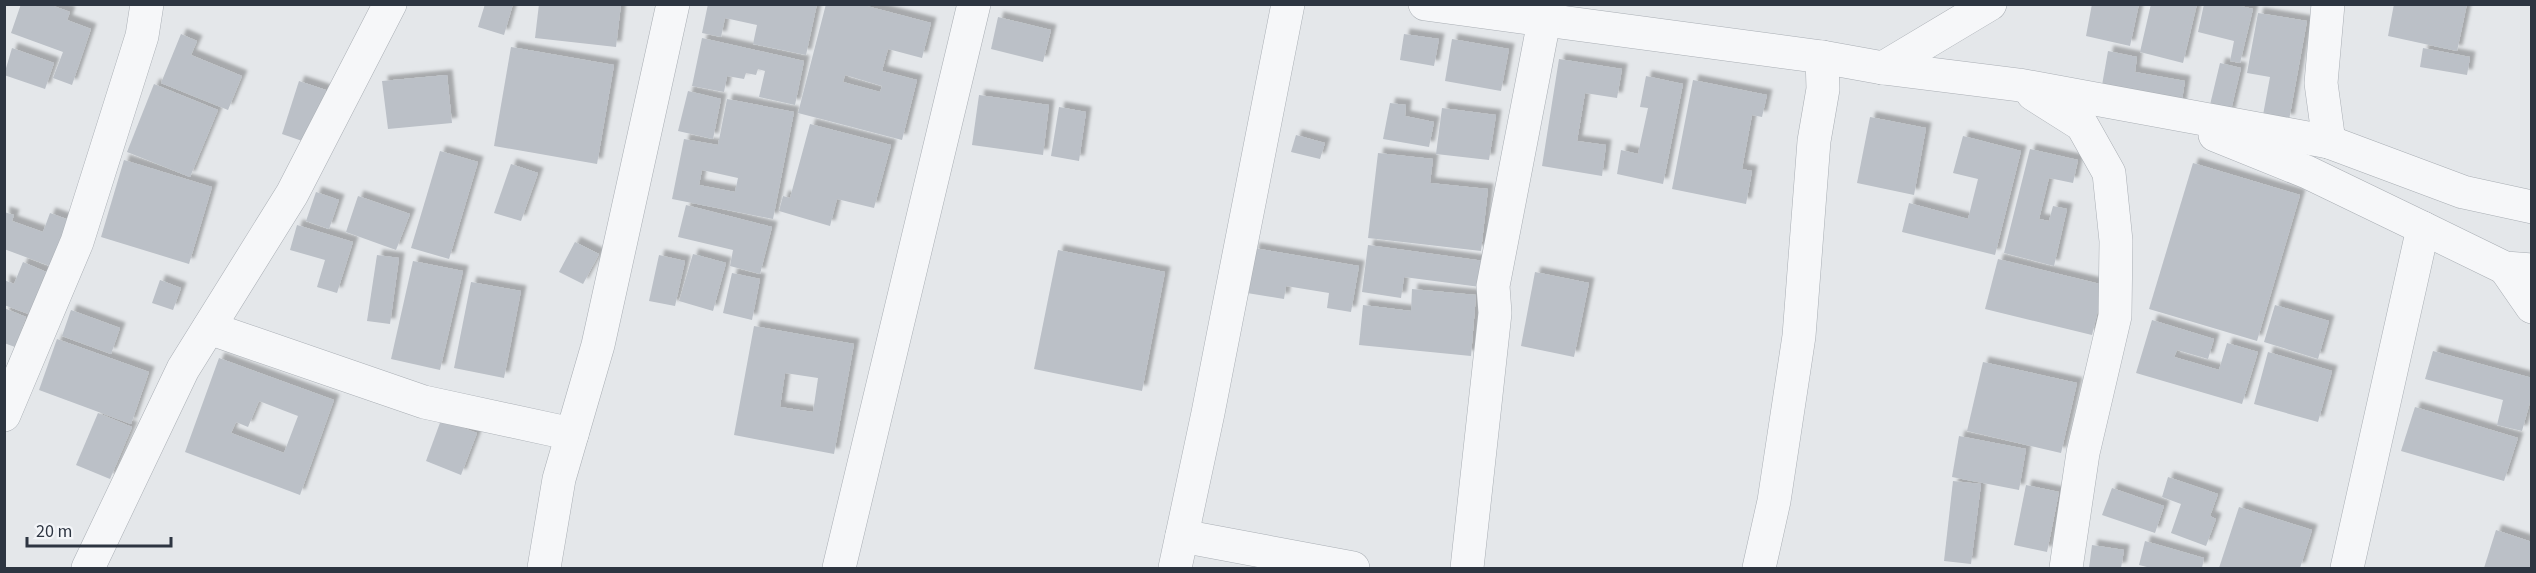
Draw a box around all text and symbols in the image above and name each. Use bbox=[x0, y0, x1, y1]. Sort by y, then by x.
scale bar bbox=[27, 510, 171, 548]
text: 20 m bbox=[36, 519, 72, 544]

